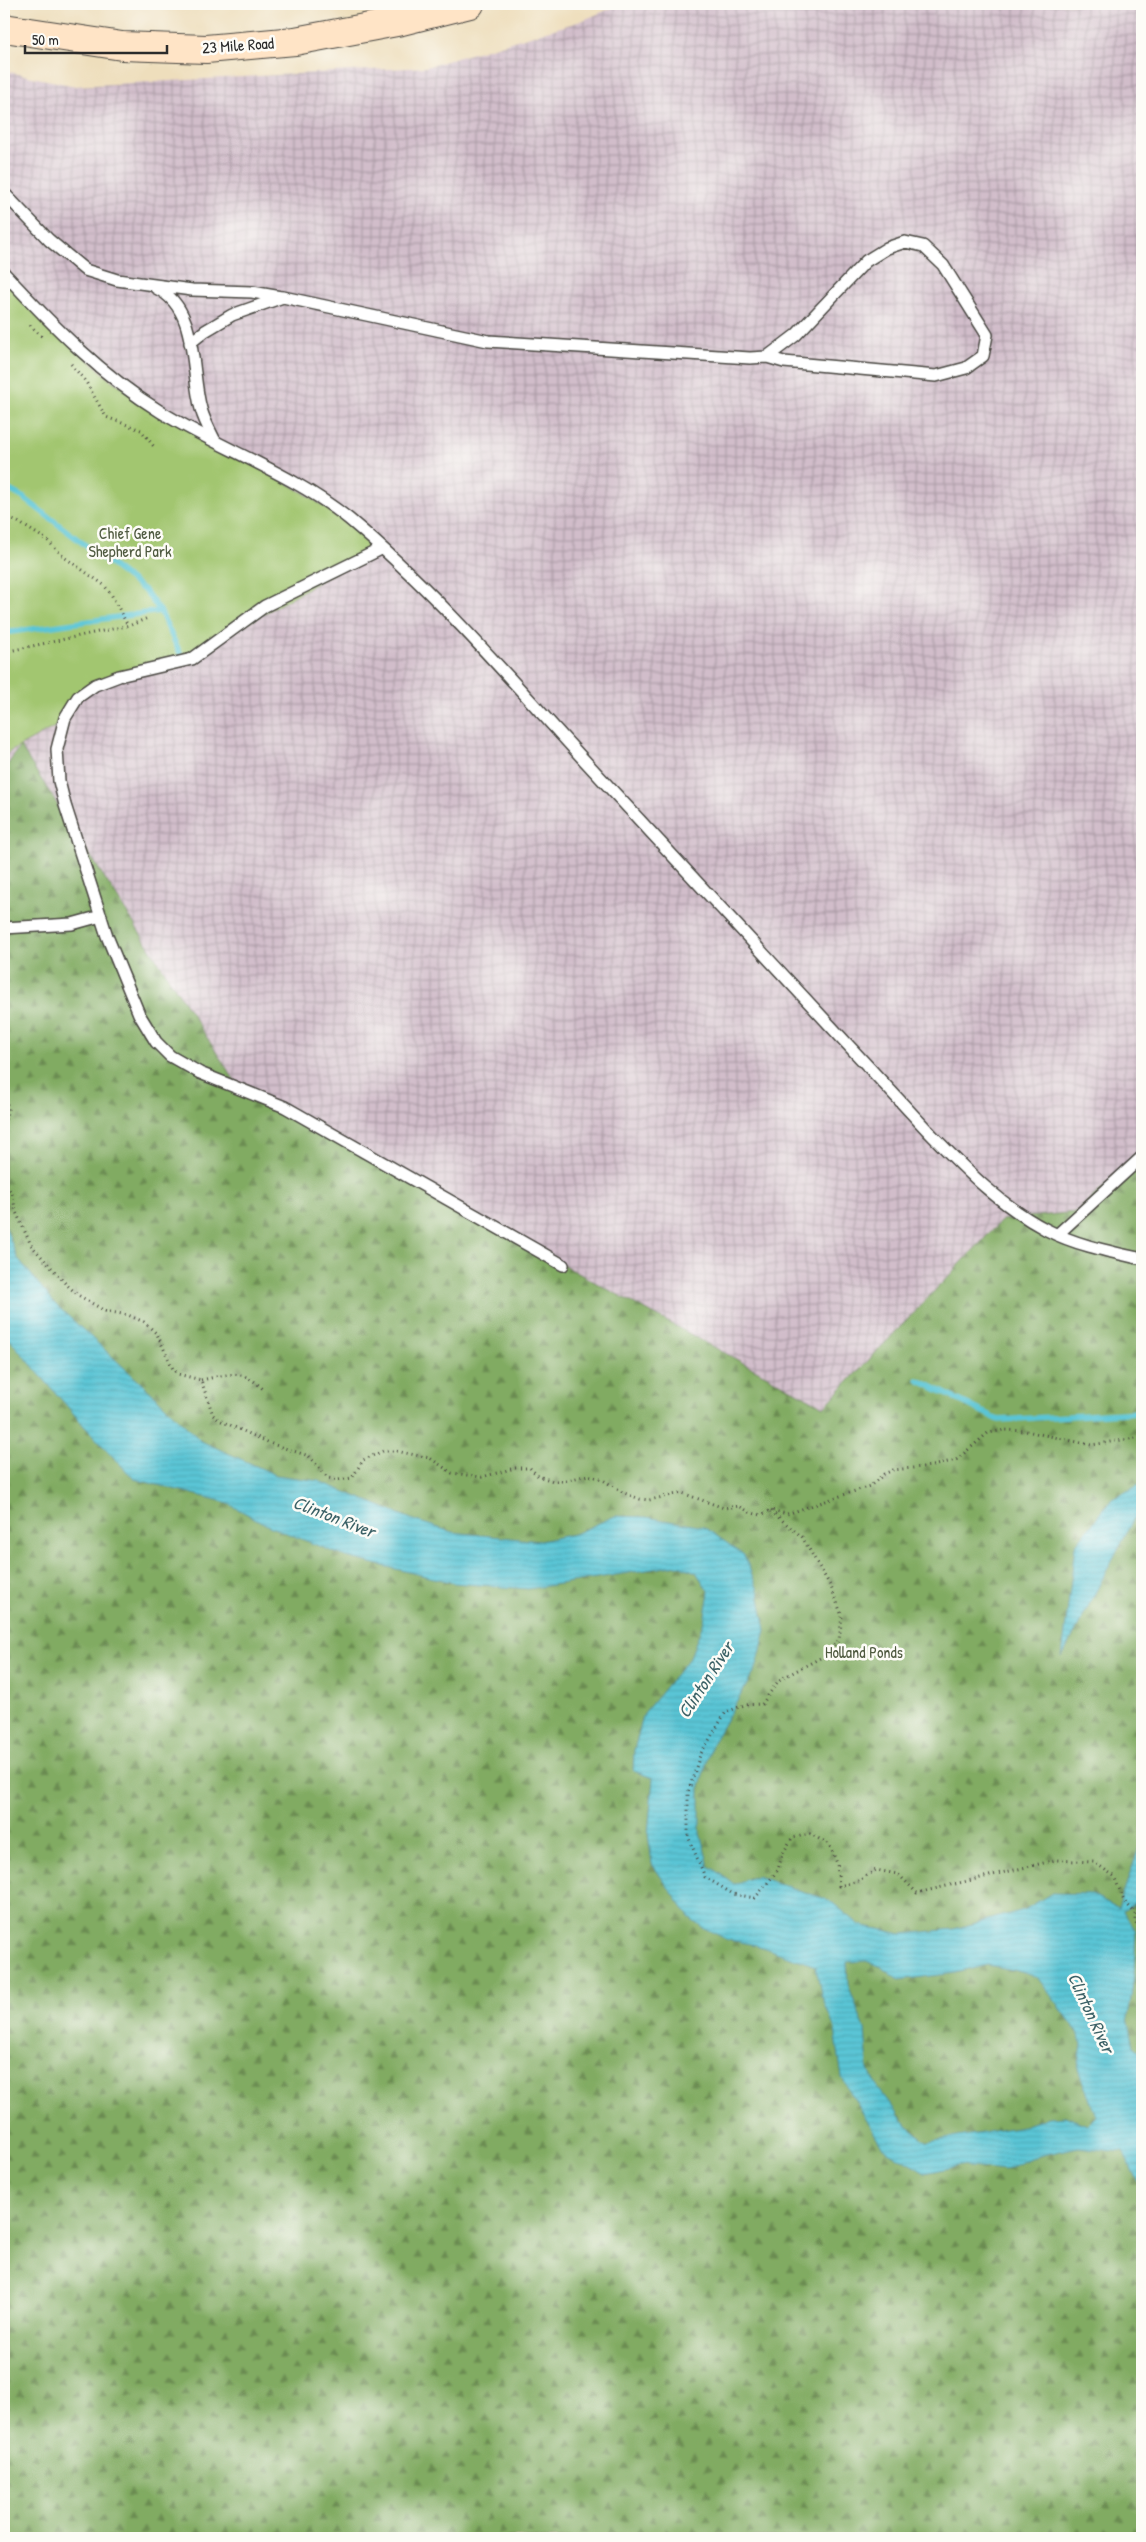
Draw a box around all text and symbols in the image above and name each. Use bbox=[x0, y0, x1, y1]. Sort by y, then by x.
scale bar bbox=[25, 22, 168, 54]
text: 50 m bbox=[32, 29, 59, 50]
street label: 23 Mile Road bbox=[201, 32, 275, 58]
park label: Chief Gene Shepherd Park bbox=[88, 522, 172, 562]
water label: Clinton River bbox=[290, 1489, 381, 1544]
water label: Clinton River bbox=[672, 1635, 741, 1723]
park label: Holland Ponds bbox=[825, 1641, 903, 1663]
water label: Clinton River bbox=[1062, 1969, 1122, 2059]

